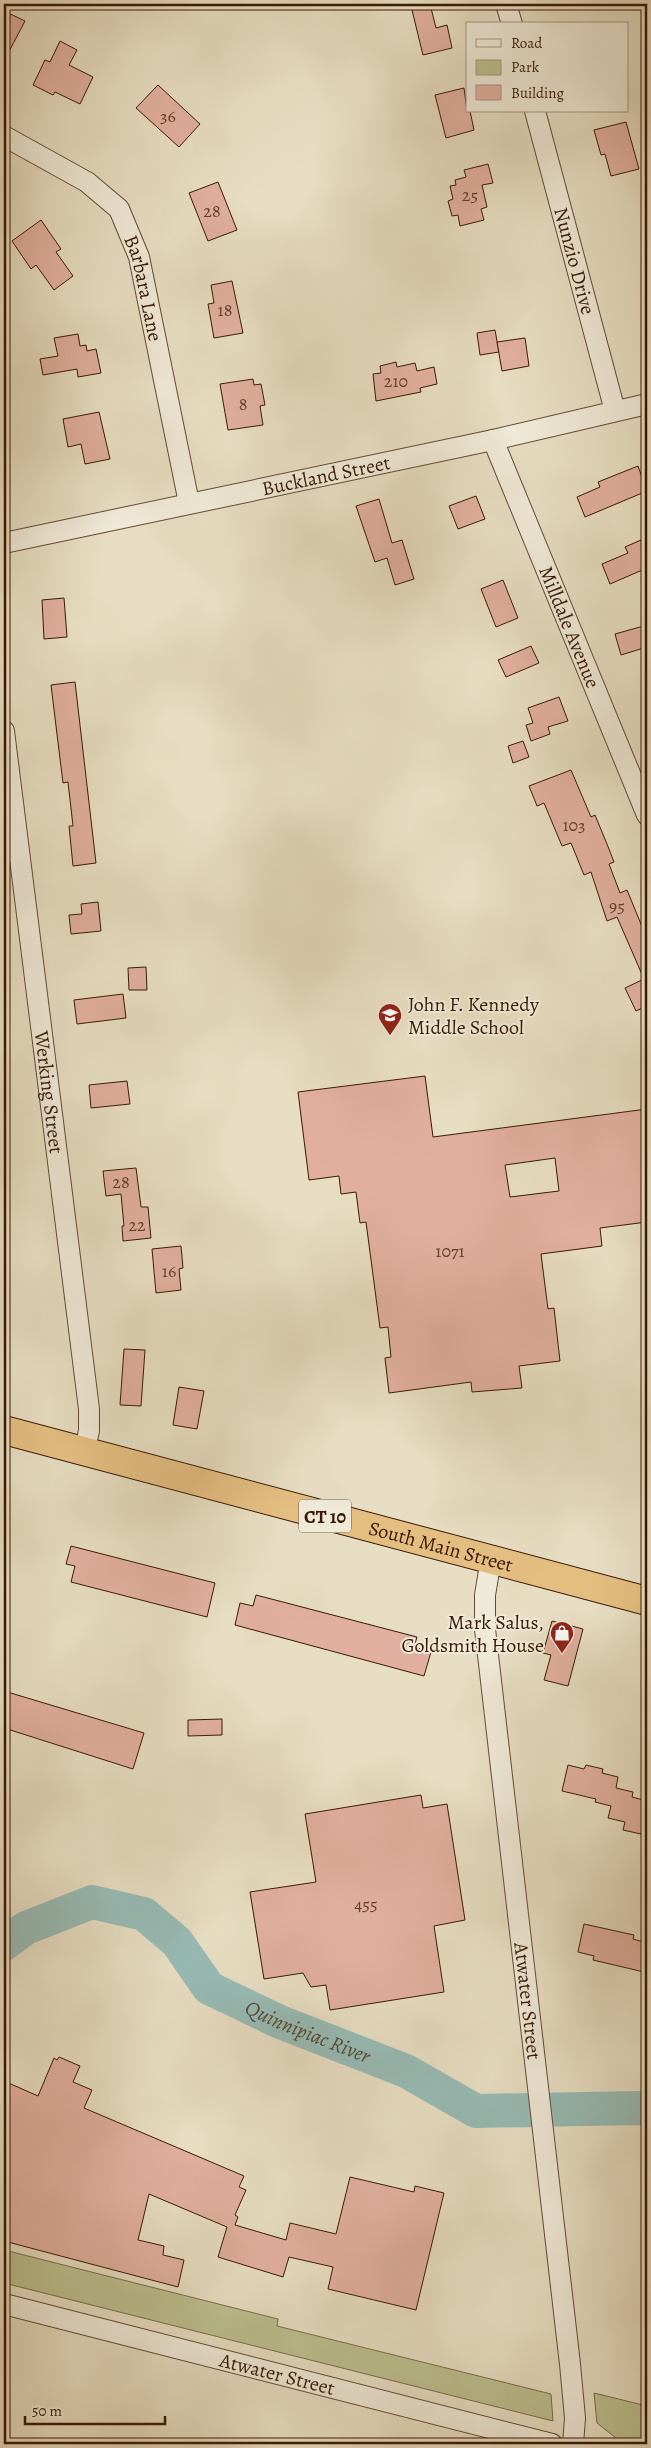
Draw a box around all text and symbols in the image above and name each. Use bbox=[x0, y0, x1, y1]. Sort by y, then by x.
legend bbox=[466, 22, 628, 112]
text: Road bbox=[511, 33, 543, 53]
text: Park bbox=[511, 57, 540, 77]
text: Building bbox=[511, 83, 564, 103]
house number: 36 bbox=[160, 104, 176, 128]
house number: 25 bbox=[462, 183, 478, 207]
house number: 28 bbox=[203, 199, 221, 223]
street label: Nunzio Drive bbox=[547, 204, 602, 318]
street label: Barbara Lane bbox=[117, 231, 169, 344]
house number: 18 bbox=[218, 298, 232, 322]
house number: 210 bbox=[384, 369, 408, 393]
house number: 8 bbox=[239, 392, 247, 416]
street label: Buckland Street bbox=[259, 449, 393, 502]
street label: Milldale Avenue bbox=[532, 562, 606, 692]
house number: 103 bbox=[562, 813, 586, 837]
house number: 95 bbox=[609, 894, 625, 918]
place label: John F. Kennedy Middle School bbox=[408, 991, 540, 1041]
school or university icon: John F. Kennedy Middle School bbox=[377, 1002, 403, 1036]
street label: Werking Street bbox=[28, 1028, 70, 1156]
house number: 28 bbox=[112, 1170, 130, 1194]
house number: 22 bbox=[128, 1213, 146, 1237]
house number: 1071 bbox=[435, 1239, 465, 1263]
house number: 16 bbox=[162, 1259, 176, 1283]
road number: CT 10 bbox=[299, 1500, 351, 1532]
street label: South Main Street bbox=[366, 1515, 516, 1579]
place label: Mark Salus, Goldsmith House bbox=[401, 1609, 544, 1659]
shop icon: Mark Salus, Goldsmith House bbox=[549, 1620, 575, 1654]
house number: 455 bbox=[354, 1892, 378, 1916]
street label: Atwater Street bbox=[507, 1940, 548, 2062]
water label: Quinnipiac River bbox=[241, 1993, 375, 2070]
street label: Atwater Street bbox=[216, 2346, 338, 2402]
scale bar bbox=[25, 2393, 165, 2425]
text: 50 m bbox=[32, 2401, 62, 2421]

